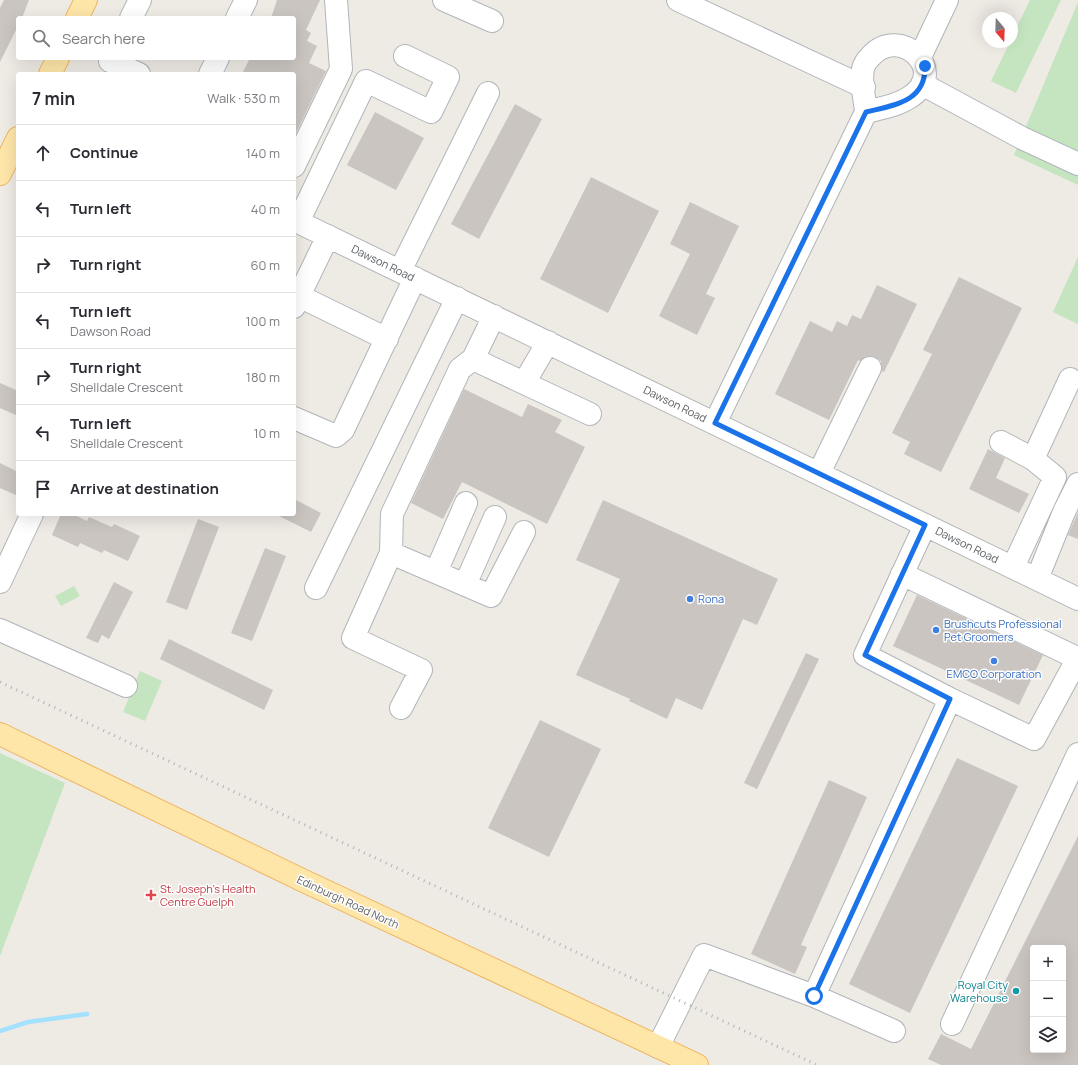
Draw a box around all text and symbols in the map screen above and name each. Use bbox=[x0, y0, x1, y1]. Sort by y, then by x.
north arrow bbox=[982, 12, 1018, 48]
search box bbox=[16, 16, 296, 60]
icon: search bbox=[30, 27, 52, 49]
text: Search here bbox=[62, 28, 145, 49]
route end bbox=[916, 57, 934, 75]
text: 7 min bbox=[32, 87, 75, 110]
text: Walk · 530 m bbox=[207, 89, 280, 107]
icon: ahead bbox=[32, 142, 54, 164]
text: Continue bbox=[70, 142, 138, 163]
text: 140 m bbox=[246, 144, 280, 162]
icon: left bbox=[32, 198, 54, 220]
text: Turn left bbox=[70, 198, 132, 219]
text: 40 m bbox=[251, 200, 280, 218]
street label: Dawson Road bbox=[349, 241, 417, 284]
icon: right bbox=[32, 254, 54, 276]
text: Turn right bbox=[70, 254, 141, 275]
text: 60 m bbox=[250, 256, 280, 274]
text: Turn left bbox=[70, 301, 132, 322]
icon: left bbox=[32, 310, 54, 332]
text: 100 m bbox=[245, 312, 280, 330]
text: Dawson Road bbox=[70, 322, 151, 340]
text: Turn right bbox=[70, 357, 141, 378]
icon: right bbox=[32, 366, 54, 388]
text: 180 m bbox=[246, 368, 280, 386]
text: Shelldale Crescent bbox=[70, 378, 183, 396]
street label: Dawson Road bbox=[641, 382, 709, 425]
text: Turn left bbox=[70, 413, 132, 434]
icon: left bbox=[32, 422, 54, 444]
text: 10 m bbox=[253, 424, 280, 442]
text: Shelldale Crescent bbox=[70, 434, 183, 452]
icon: arrive bbox=[32, 478, 54, 500]
text: Arrive at destination bbox=[70, 478, 219, 499]
street label: Dawson Road bbox=[933, 523, 1001, 566]
place label: Rona bbox=[698, 591, 724, 606]
marker: Rona bbox=[685, 594, 695, 604]
place label: Brushcuts Professional Pet Groomers bbox=[944, 616, 1062, 644]
marker: Brushcuts Professional Pet Groomers bbox=[931, 625, 941, 635]
marker: EMCO Corporation bbox=[989, 656, 999, 666]
place label: EMCO Corporation bbox=[947, 666, 1041, 681]
street label: Edinburgh Road North bbox=[295, 871, 402, 932]
place label: St. Joseph's Health Centre Guelph bbox=[160, 881, 256, 909]
marker: St. Joseph's Health Centre Guelph bbox=[145, 889, 157, 901]
map controls bbox=[1030, 945, 1066, 1053]
button: + bbox=[1030, 945, 1066, 981]
place label: Royal City Warehouse bbox=[950, 977, 1009, 1005]
button: − bbox=[1030, 981, 1066, 1017]
marker: Royal City Warehouse bbox=[1011, 986, 1021, 996]
route start bbox=[805, 987, 823, 1005]
button: layers bbox=[1030, 1017, 1066, 1053]

